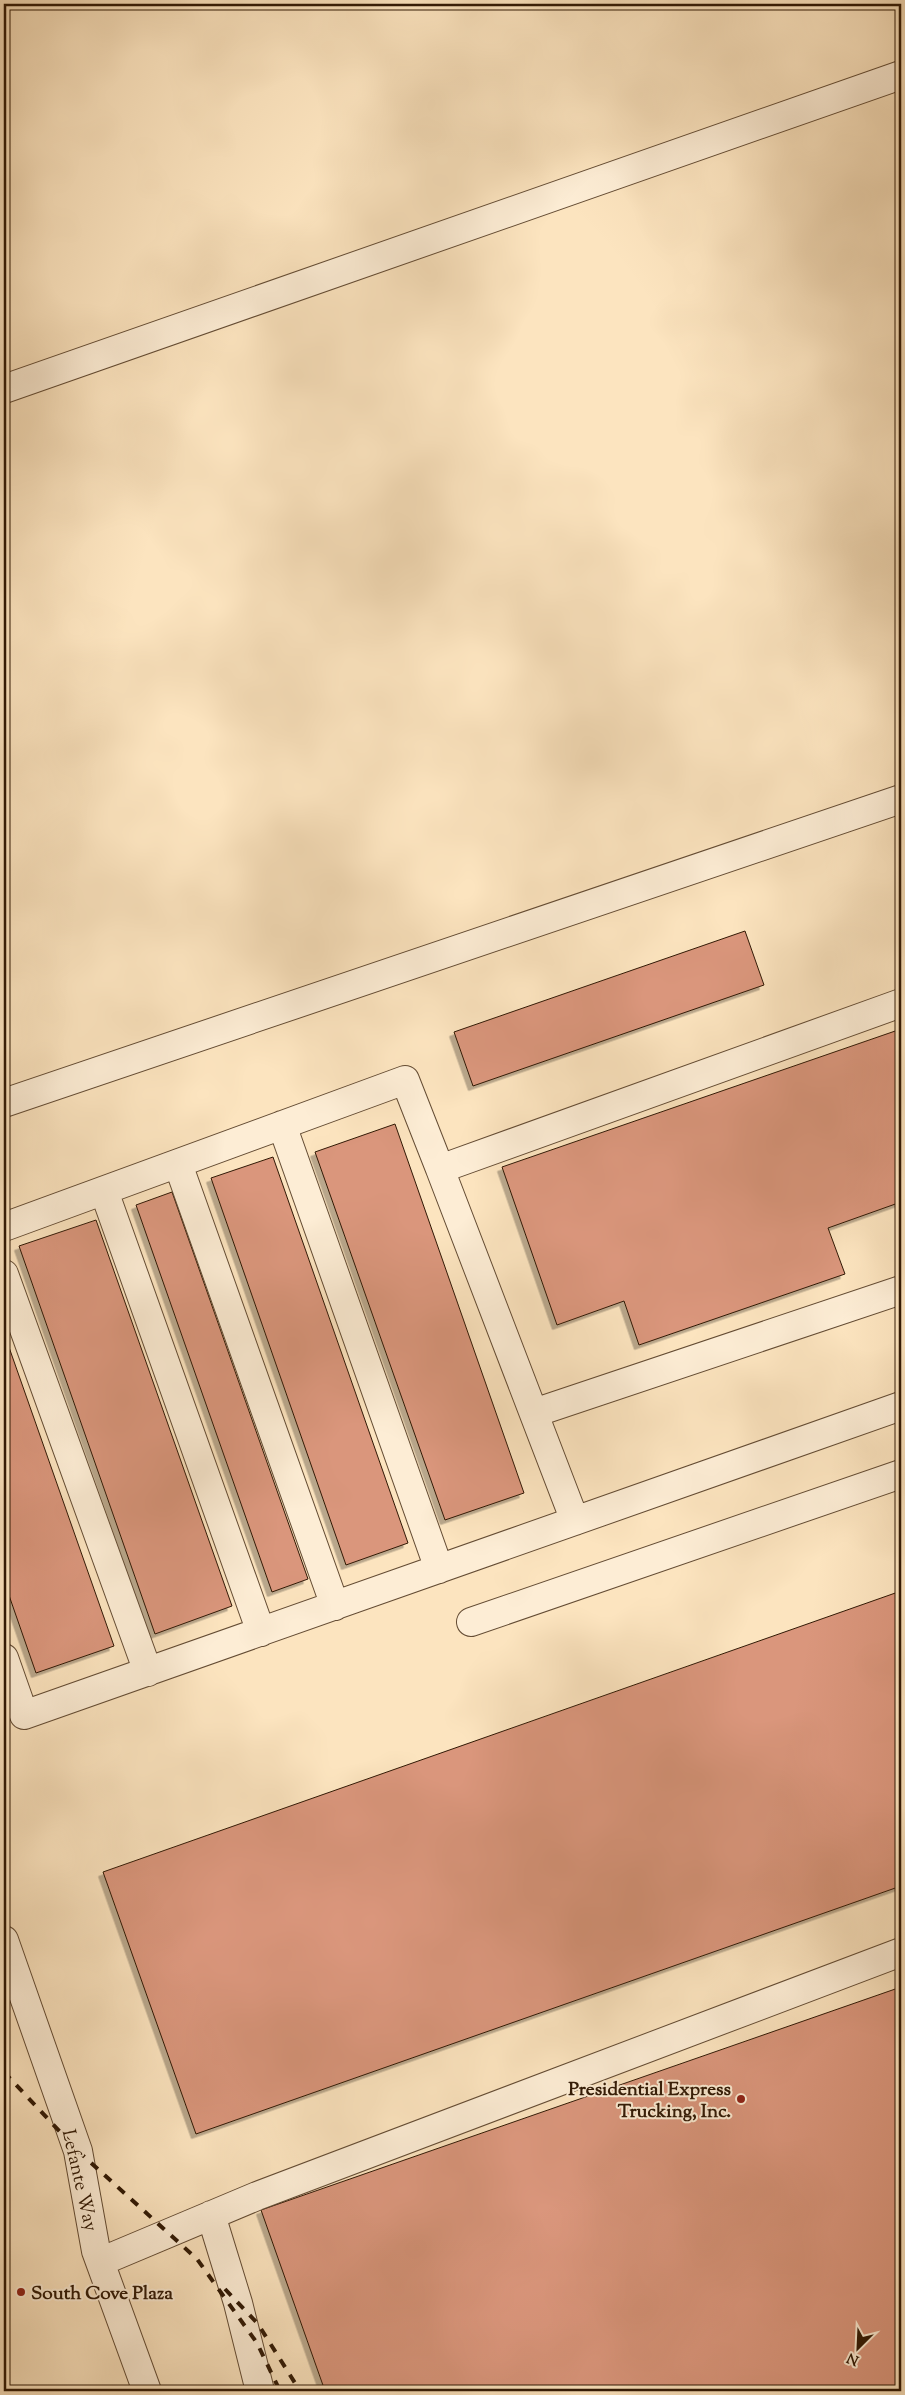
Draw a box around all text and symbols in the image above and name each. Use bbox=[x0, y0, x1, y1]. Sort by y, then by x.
place label: Presidential Express Trucking, Inc. bbox=[568, 2077, 732, 2126]
marker: Presidential Express Trucking, Inc. bbox=[735, 2093, 747, 2105]
street label: Lefante Way bbox=[54, 2127, 104, 2235]
place label: South Cove Plaza bbox=[31, 2281, 173, 2308]
marker: South Cove Plaza bbox=[15, 2286, 27, 2298]
north arrow bbox=[832, 2322, 882, 2372]
text: N bbox=[844, 2347, 863, 2369]

